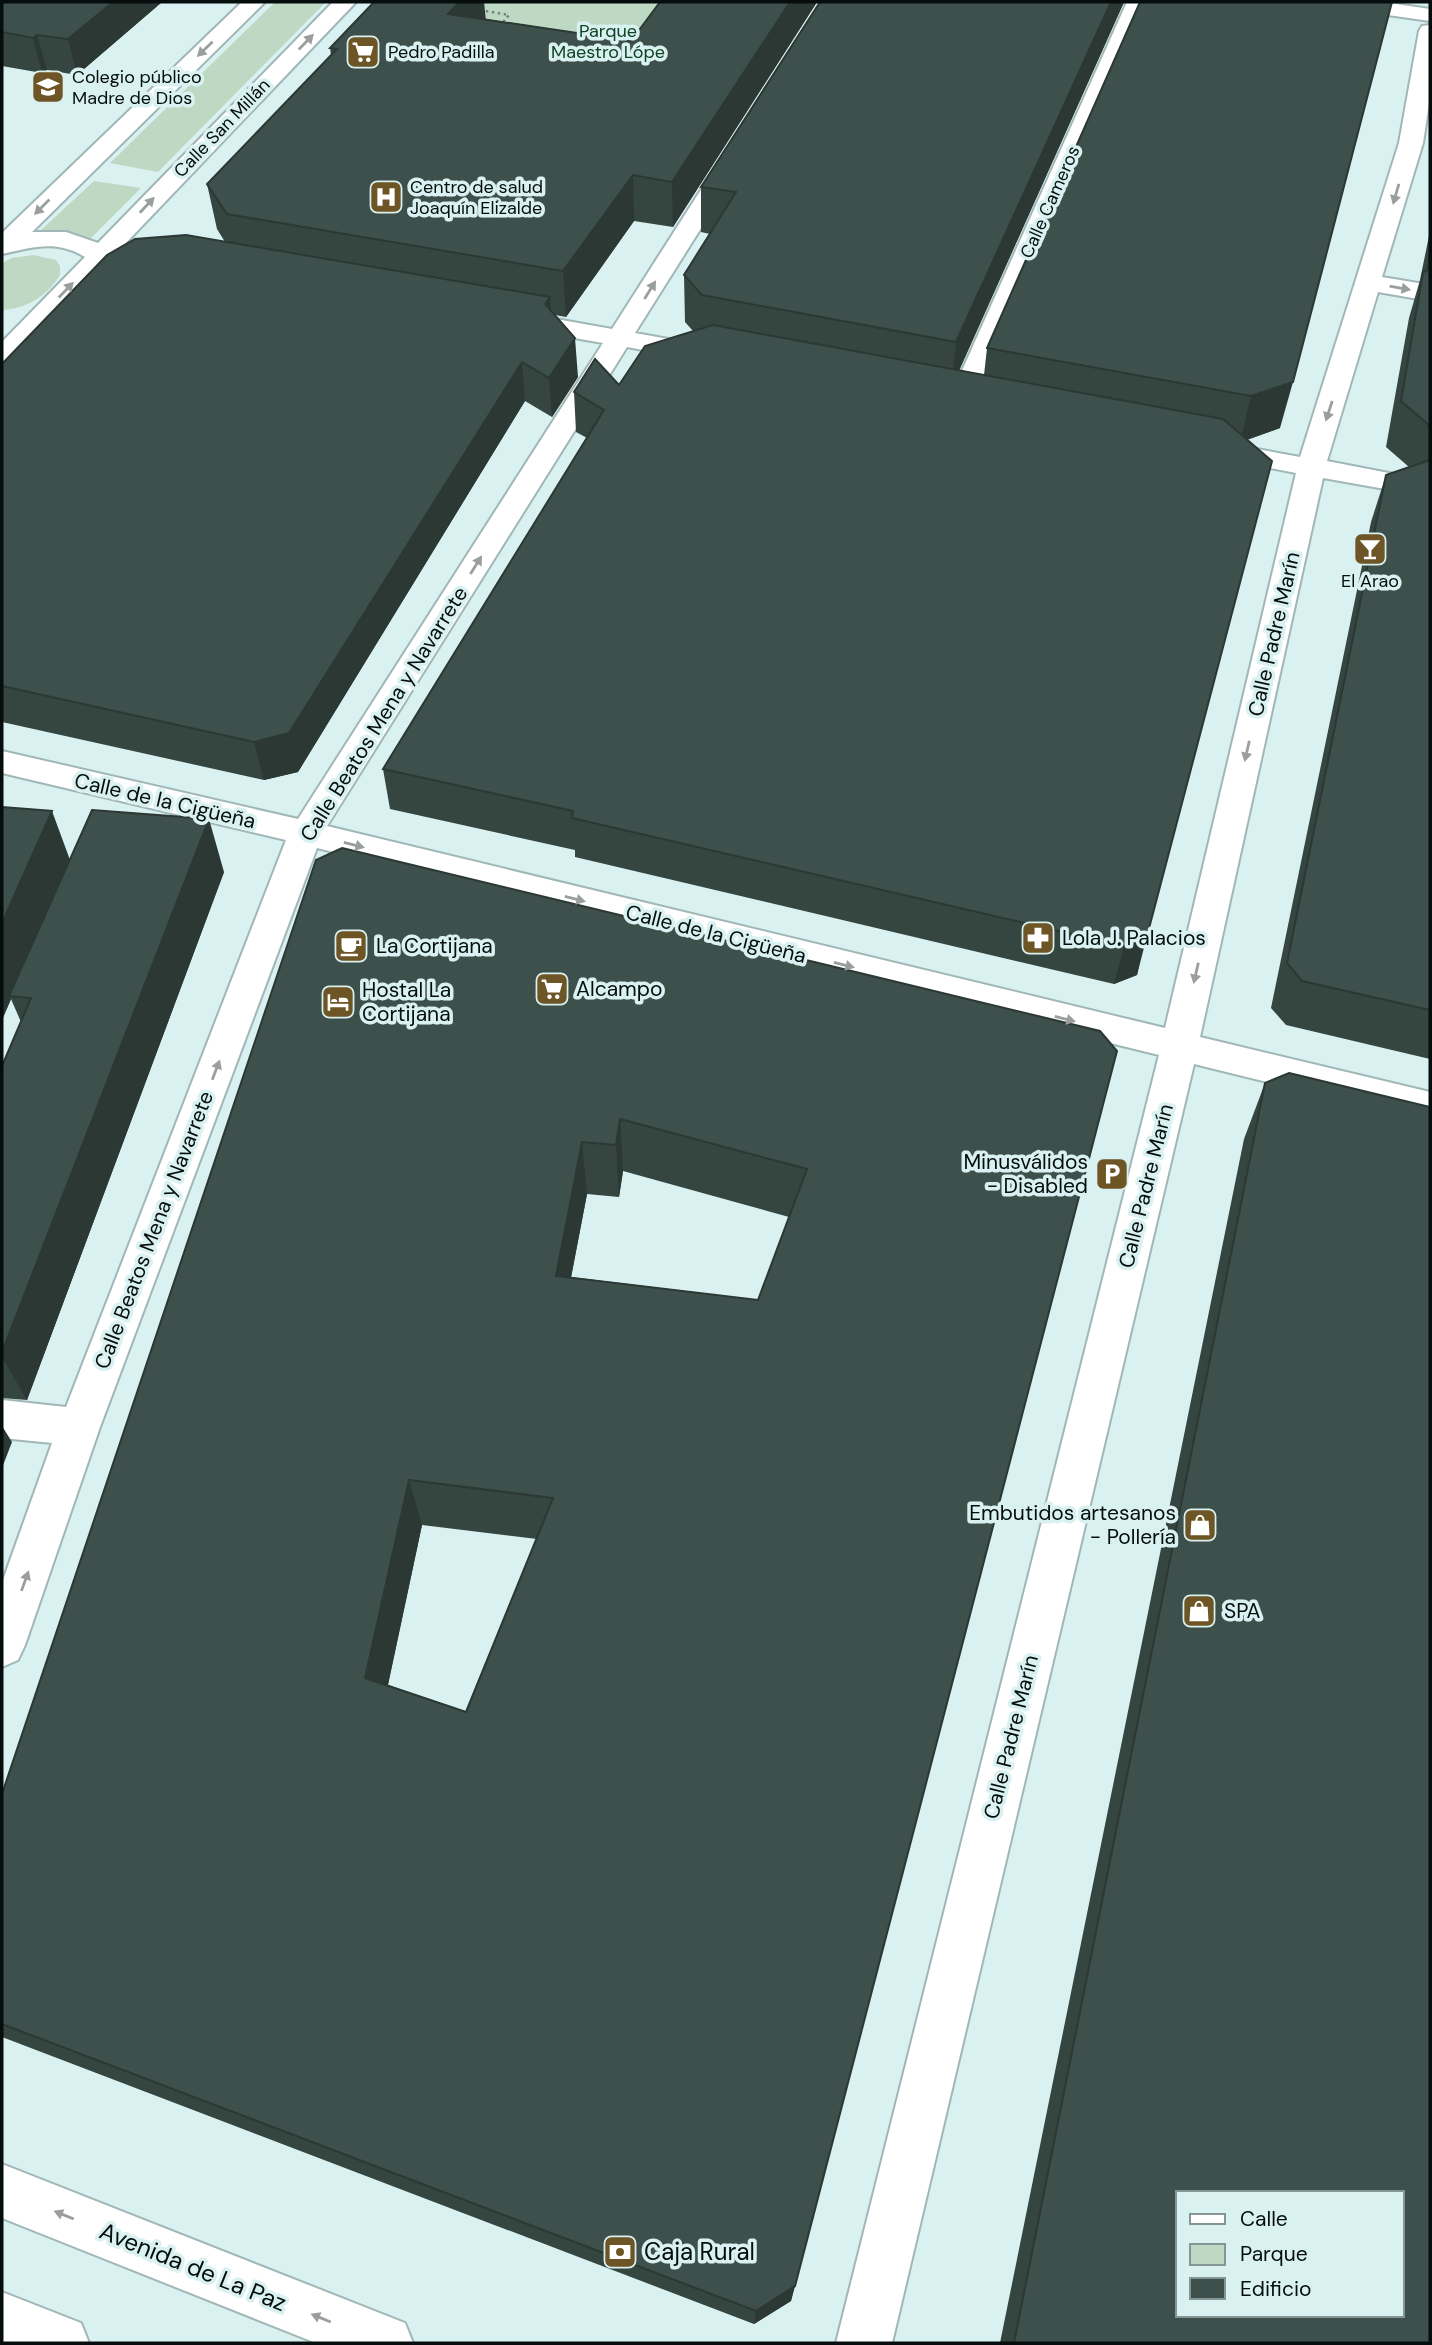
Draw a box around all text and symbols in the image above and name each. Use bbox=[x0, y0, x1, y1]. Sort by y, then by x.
park label: Parque Maestro Lópe bbox=[551, 19, 665, 64]
supermarket icon: Pedro Padilla bbox=[344, 33, 382, 71]
one-way arrow bbox=[297, 34, 313, 51]
place label: Pedro Padilla bbox=[388, 40, 494, 64]
one-way arrow bbox=[196, 41, 214, 57]
place label: Colegio público Madre de Dios bbox=[72, 65, 202, 110]
school or university icon: Colegio público Madre de Dios bbox=[29, 68, 67, 106]
street label: Calle San Millán bbox=[169, 73, 275, 183]
street label: Calle Cameros bbox=[1014, 142, 1086, 262]
place label: Centro de salud Joaquín Elizalde bbox=[410, 175, 543, 220]
hospital icon: Centro de salud Joaquín Elizalde bbox=[367, 178, 405, 216]
one-way arrow bbox=[1390, 183, 1400, 204]
one-way arrow bbox=[139, 197, 155, 214]
one-way arrow bbox=[33, 199, 50, 216]
one-way arrow bbox=[643, 280, 656, 299]
one-way arrow bbox=[58, 282, 74, 299]
one-way arrow bbox=[1389, 283, 1411, 294]
one-way arrow bbox=[1323, 401, 1334, 422]
bar icon: El Arao bbox=[1351, 530, 1389, 568]
street label: Calle Padre Marín bbox=[1241, 549, 1307, 719]
one-way arrow bbox=[469, 555, 482, 575]
place label: El Arao bbox=[1341, 569, 1399, 593]
street label: Calle Beatos Mena y Navarrete bbox=[294, 581, 474, 847]
one-way arrow bbox=[1241, 740, 1252, 762]
street label: Calle de la Cigüeña bbox=[72, 767, 258, 835]
one-way arrow bbox=[343, 840, 365, 851]
one-way arrow bbox=[564, 894, 586, 905]
street label: Calle de la Cigüeña bbox=[623, 898, 809, 970]
pharmacy icon: Lola J. Palacios bbox=[1019, 919, 1057, 957]
place label: Lola J. Palacios bbox=[1062, 924, 1206, 952]
cafe icon: La Cortijana bbox=[332, 927, 370, 965]
place label: La Cortijana bbox=[376, 932, 493, 960]
one-way arrow bbox=[833, 960, 855, 971]
one-way arrow bbox=[1191, 962, 1202, 984]
supermarket icon: Alcampo bbox=[533, 970, 571, 1008]
place label: Alcampo bbox=[576, 975, 662, 1003]
place label: Hostal La Cortijana bbox=[362, 976, 451, 1028]
hotel icon: Hostal La Cortijana bbox=[319, 983, 357, 1021]
one-way arrow bbox=[1054, 1014, 1076, 1025]
one-way arrow bbox=[211, 1059, 222, 1080]
street label: Calle Beatos Mena y Navarrete bbox=[88, 1087, 220, 1373]
street label: Calle Padre Marín bbox=[1112, 1101, 1180, 1271]
place label: Minusválidos - Disabled bbox=[963, 1148, 1088, 1200]
parking icon: Minusválidos - Disabled bbox=[1093, 1155, 1131, 1193]
place label: Embutidos artesanos - Pollería bbox=[969, 1499, 1176, 1551]
shop icon: Embutidos artesanos - Pollería bbox=[1181, 1506, 1219, 1544]
one-way arrow bbox=[19, 1571, 30, 1592]
shop icon: SPA bbox=[1180, 1592, 1218, 1630]
place label: SPA bbox=[1224, 1597, 1261, 1625]
street label: Calle Padre Marín bbox=[977, 1652, 1045, 1822]
legend bbox=[1176, 2191, 1404, 2317]
text: Calle bbox=[1240, 2205, 1288, 2233]
one-way arrow bbox=[54, 2210, 75, 2221]
street label: Avenida de La Paz bbox=[95, 2215, 291, 2318]
bank icon: Caja Rural bbox=[601, 2233, 639, 2271]
place label: Caja Rural bbox=[644, 2236, 755, 2267]
text: Parque bbox=[1240, 2240, 1308, 2268]
text: Edificio bbox=[1240, 2275, 1311, 2303]
one-way arrow bbox=[311, 2312, 332, 2323]

